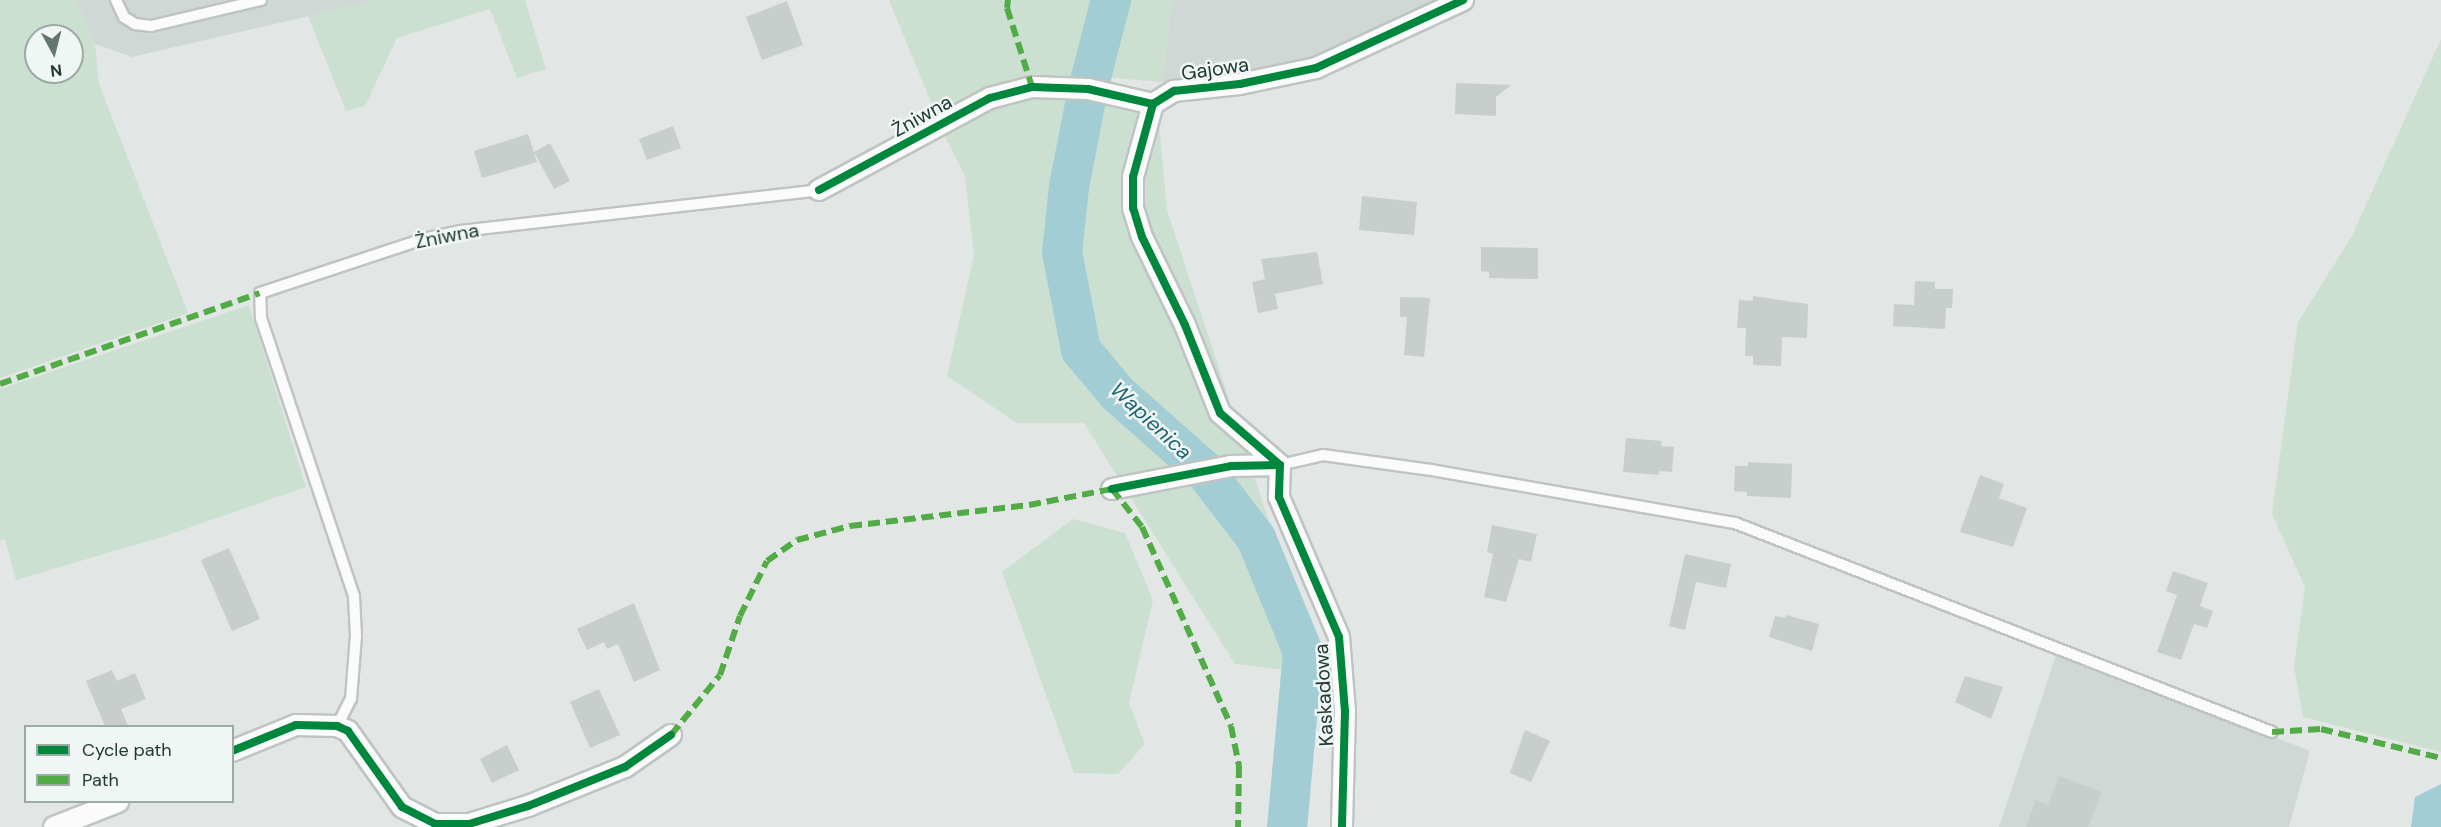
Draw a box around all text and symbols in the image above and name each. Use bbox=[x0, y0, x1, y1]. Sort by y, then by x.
north arrow bbox=[24, 24, 84, 84]
street label: Gajowa bbox=[1180, 52, 1250, 86]
text: N bbox=[49, 59, 63, 82]
street label: Żniwna bbox=[888, 90, 956, 142]
street label: Żniwna bbox=[413, 218, 481, 254]
water label: Wapienica bbox=[1105, 377, 1197, 465]
street label: Kaskadowa bbox=[1309, 643, 1339, 747]
legend bbox=[24, 725, 234, 803]
text: Cycle path bbox=[82, 738, 172, 762]
text: Path bbox=[82, 768, 119, 792]

